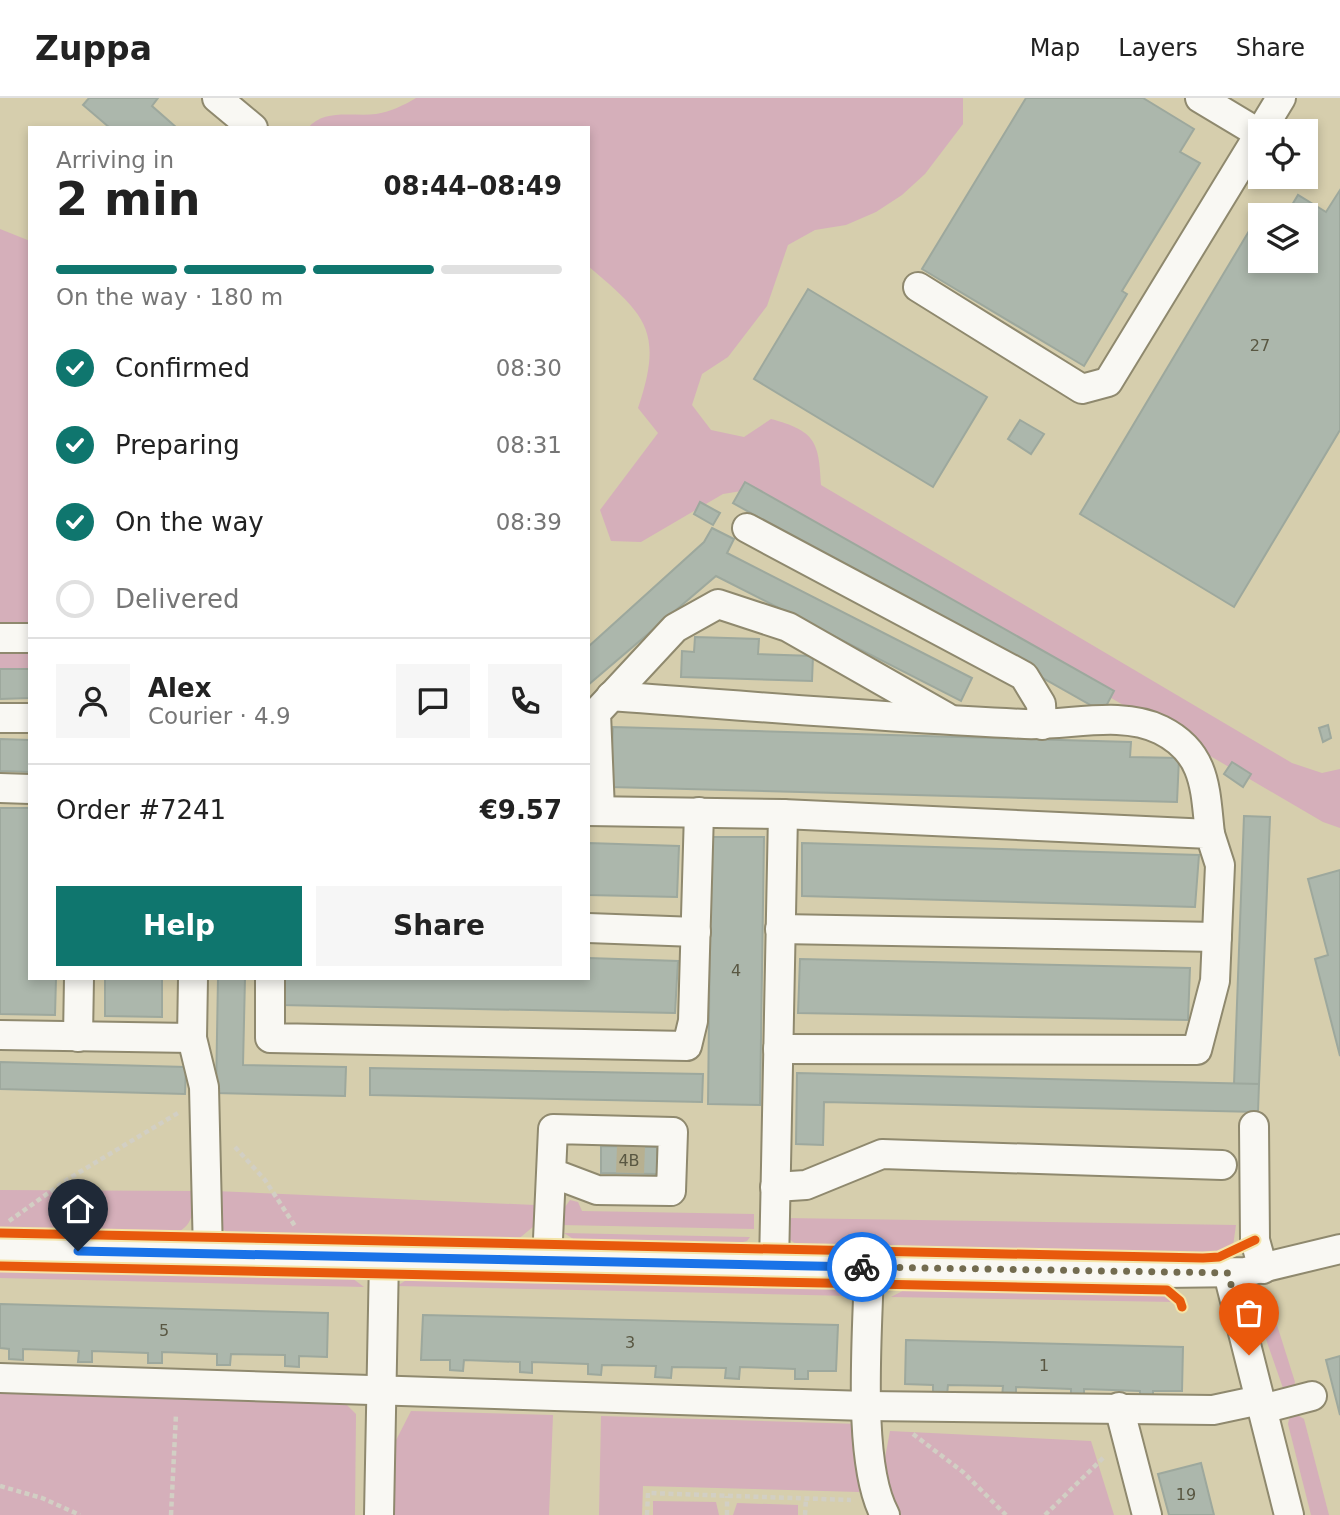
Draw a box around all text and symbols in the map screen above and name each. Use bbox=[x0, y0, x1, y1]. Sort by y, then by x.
text: Zuppa bbox=[35, 29, 152, 68]
text: Map bbox=[1030, 34, 1080, 62]
text: Layers bbox=[1118, 34, 1198, 62]
text: Share bbox=[1236, 34, 1305, 62]
map controls bbox=[1248, 119, 1318, 273]
button: locate bbox=[1248, 119, 1318, 189]
text: Arriving in bbox=[56, 147, 174, 173]
text: 08:44–08:49 bbox=[383, 171, 562, 201]
text: 2 min bbox=[56, 172, 200, 226]
button: layers bbox=[1248, 203, 1318, 273]
text: On the way · 180 m bbox=[56, 284, 283, 310]
house number: 27 bbox=[1250, 336, 1270, 355]
icon: check bbox=[56, 349, 94, 387]
text: Confirmed bbox=[115, 353, 250, 383]
text: 08:30 bbox=[496, 355, 562, 381]
icon: check bbox=[56, 426, 94, 464]
text: Preparing bbox=[115, 430, 240, 460]
text: 08:31 bbox=[496, 432, 562, 458]
icon: check bbox=[56, 503, 94, 541]
text: On the way bbox=[115, 507, 264, 537]
text: 08:39 bbox=[496, 509, 562, 535]
text: Delivered bbox=[115, 584, 239, 614]
button: person bbox=[56, 664, 130, 738]
button: chat bbox=[396, 664, 470, 738]
button: phone bbox=[488, 664, 562, 738]
text: Alex bbox=[148, 673, 211, 703]
text: Courier · 4.9 bbox=[148, 703, 291, 729]
text: Order #7241 bbox=[56, 795, 226, 825]
text: €9.57 bbox=[480, 795, 562, 825]
button: Help bbox=[56, 886, 302, 966]
button: Share bbox=[316, 886, 562, 966]
house number: 4 bbox=[731, 961, 741, 980]
house number: 4B bbox=[618, 1151, 640, 1170]
pin bbox=[48, 1179, 108, 1251]
icon: home bbox=[59, 1190, 97, 1228]
courier bbox=[827, 1232, 897, 1302]
icon: bike bbox=[843, 1248, 881, 1286]
pin bbox=[1219, 1283, 1279, 1355]
icon: bag bbox=[1230, 1294, 1268, 1332]
house number: 5 bbox=[159, 1321, 169, 1340]
house number: 3 bbox=[625, 1333, 635, 1352]
house number: 1 bbox=[1039, 1356, 1049, 1375]
house number: 19 bbox=[1176, 1485, 1196, 1504]

